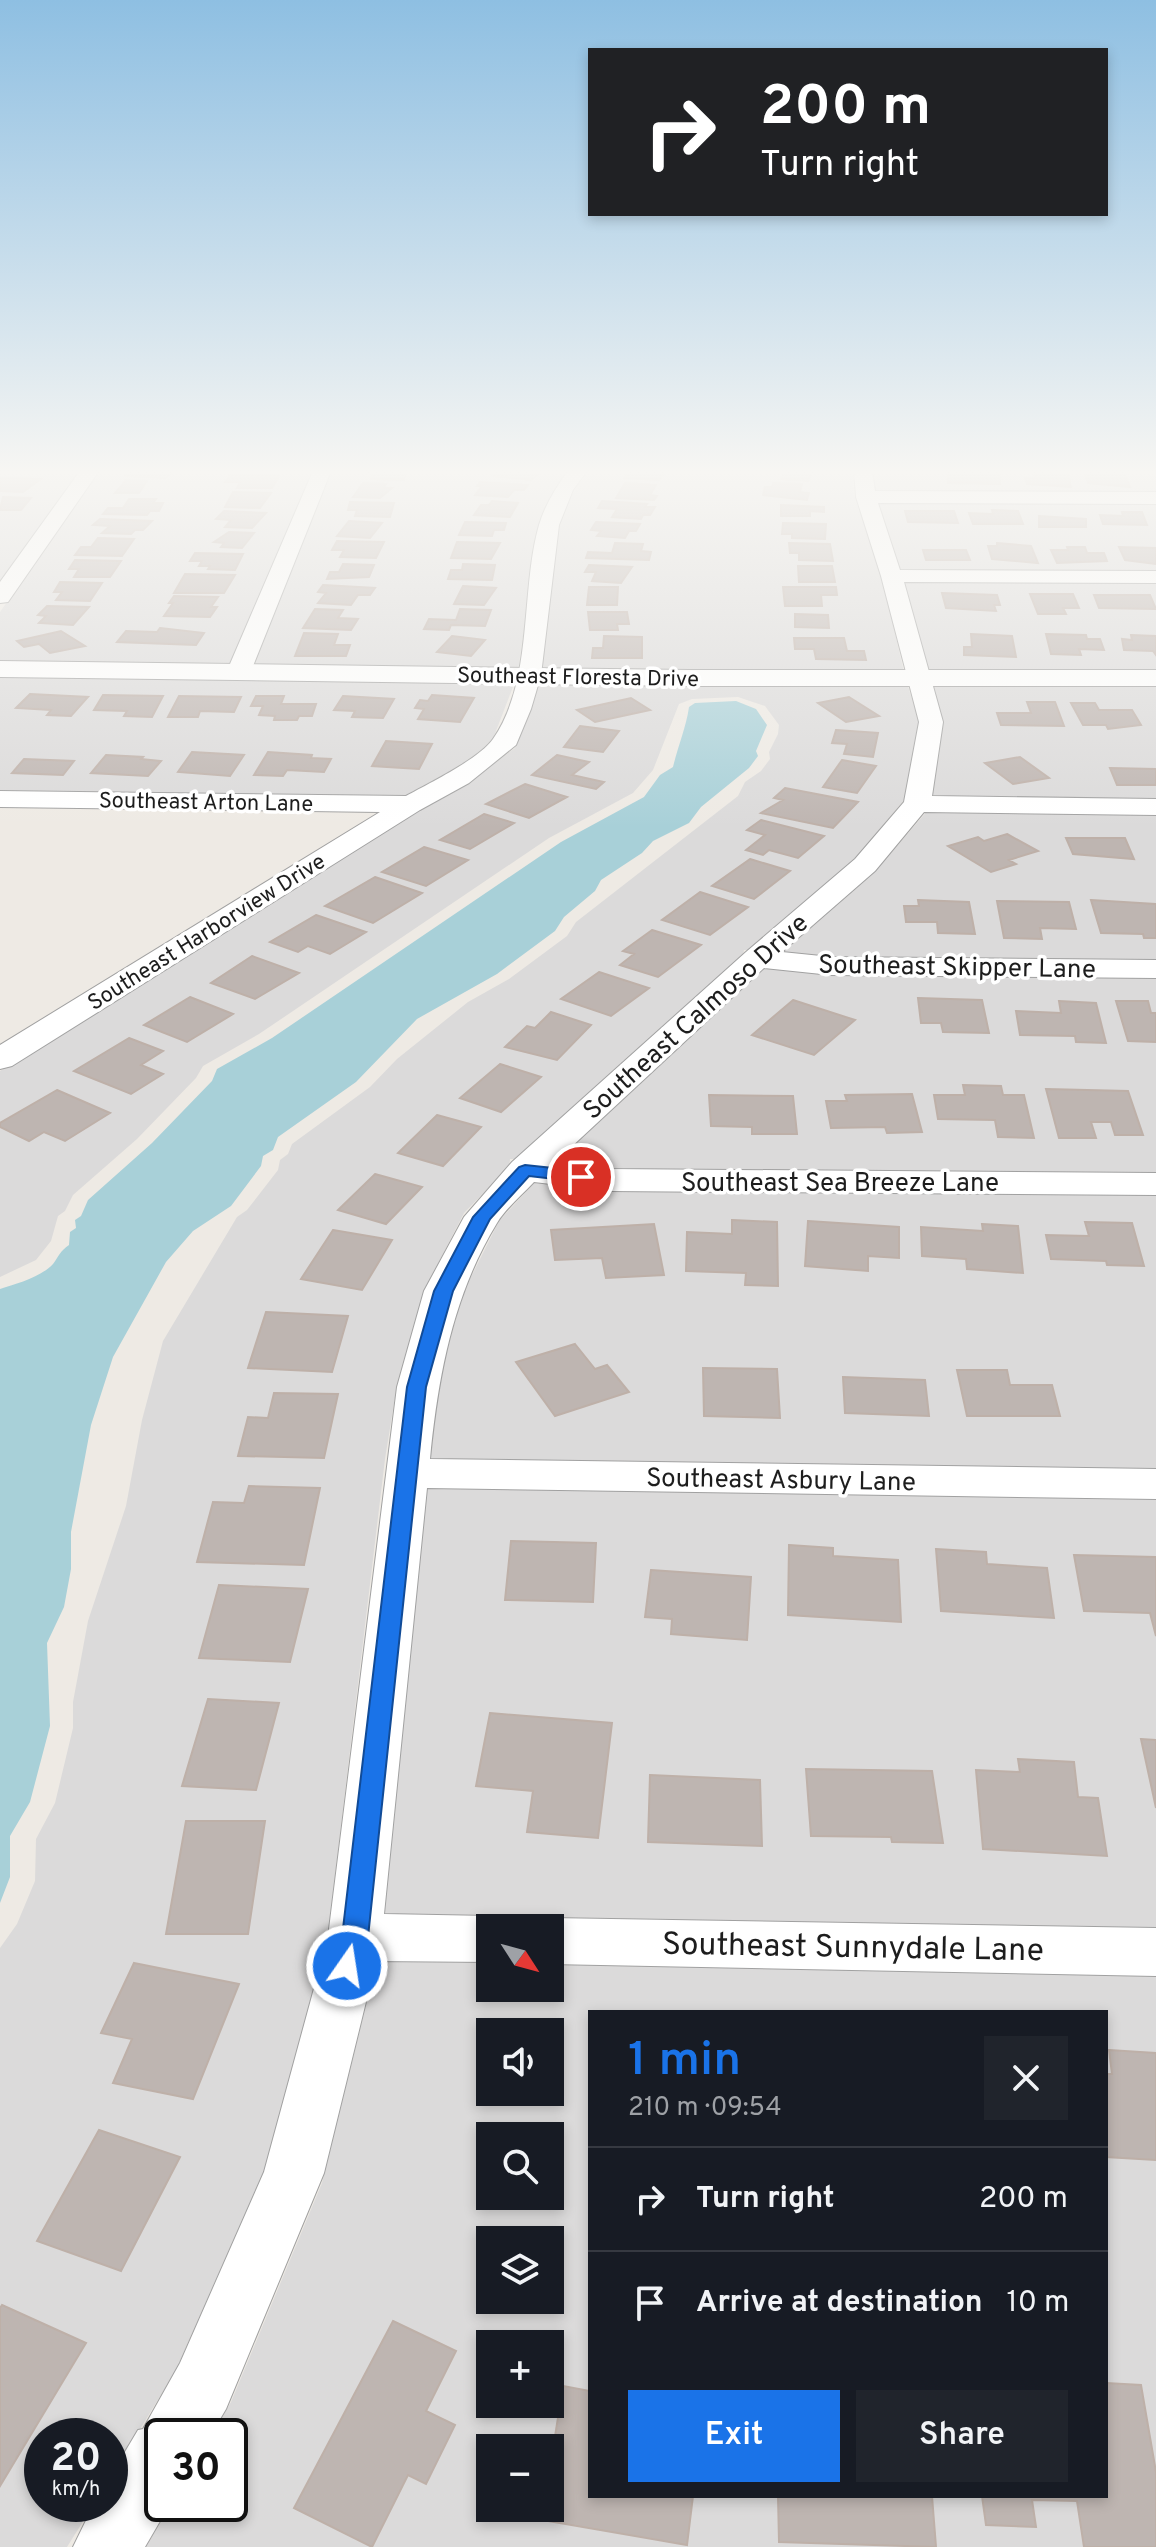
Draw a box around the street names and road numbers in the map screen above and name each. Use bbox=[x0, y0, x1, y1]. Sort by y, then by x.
street label: Southeast Floresta Drive bbox=[457, 663, 699, 694]
street label: Southeast Arton Lane bbox=[99, 788, 313, 819]
street label: Southeast Harborview Drive bbox=[84, 849, 331, 1017]
street label: Southeast Calmoso Drive bbox=[577, 908, 816, 1128]
street label: Southeast Skipper Lane bbox=[818, 950, 1096, 987]
street label: Southeast Sea Breeze Lane bbox=[681, 1168, 999, 1201]
street label: Southeast Asbury Lane bbox=[646, 1463, 916, 1500]
street label: Southeast Sunnydale Lane bbox=[662, 1926, 1044, 1972]

